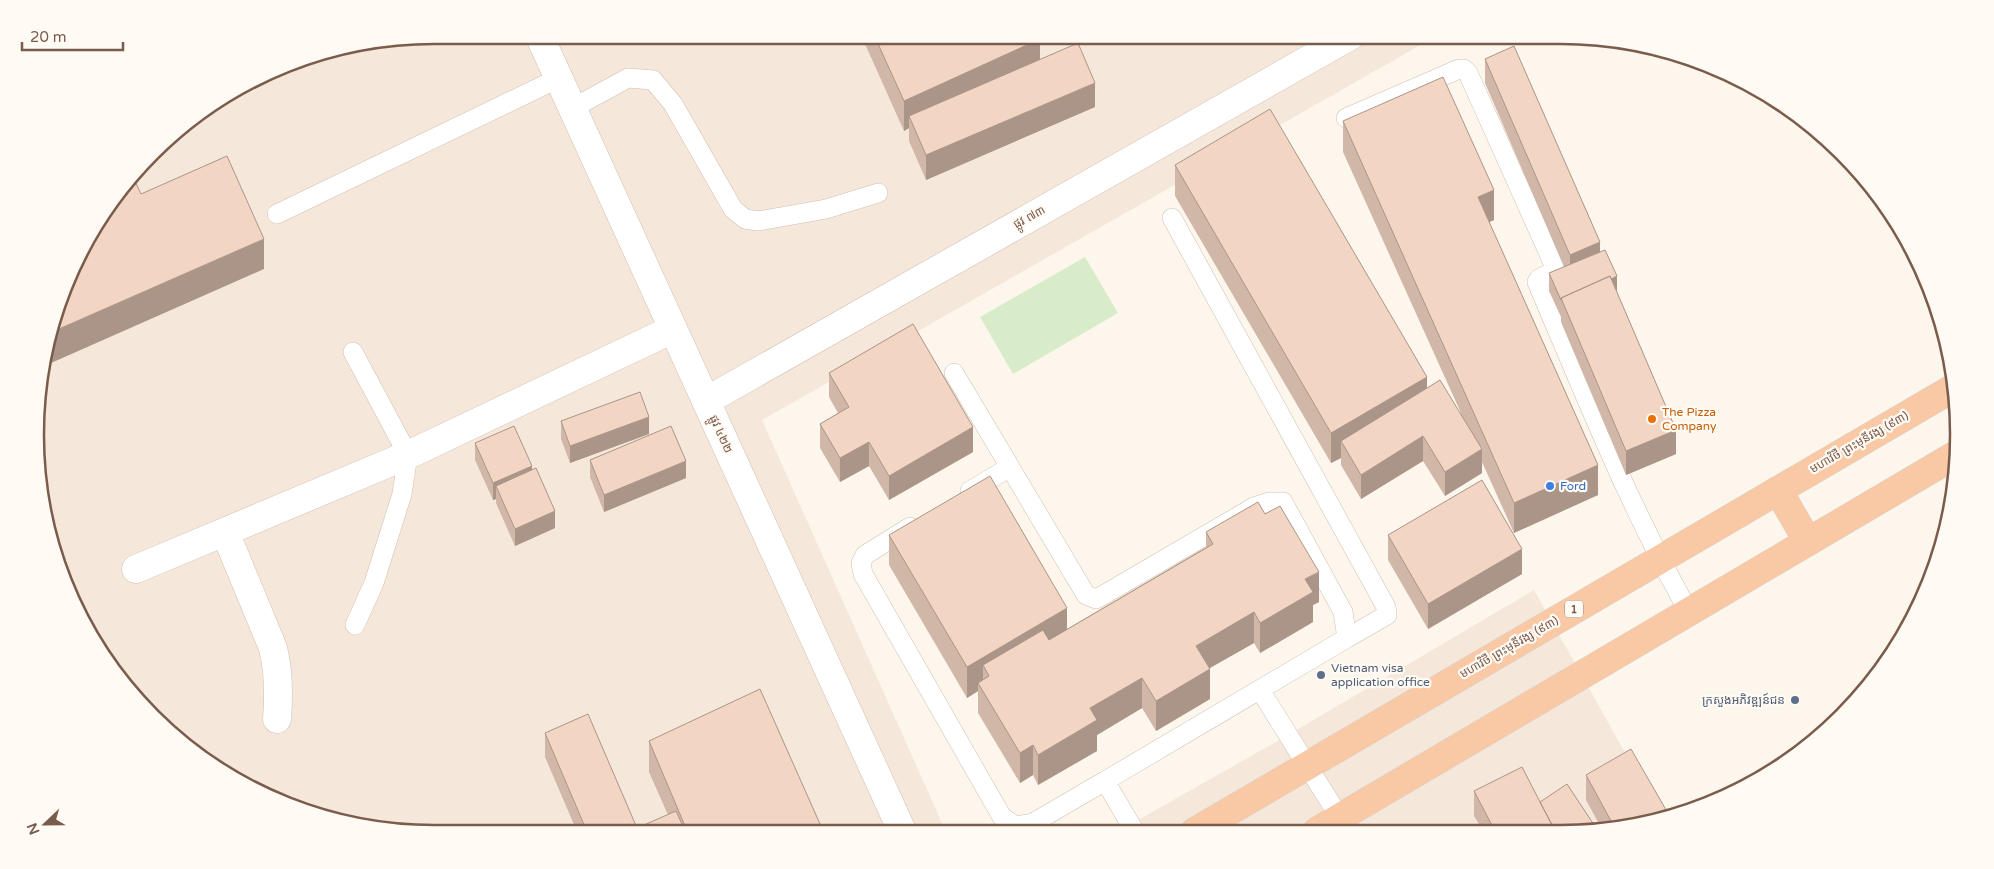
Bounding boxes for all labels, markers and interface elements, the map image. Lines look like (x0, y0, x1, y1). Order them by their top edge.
scale bar (22, 20, 124, 52)
text: 20 m (30, 28, 67, 46)
street label: ផ្លូវ ៧៣ (1011, 203, 1049, 235)
place label: The Pizza Company (1662, 405, 1717, 433)
street label: មហាវិថី ព្រះមុនីវង្ស (៩៣) (1807, 408, 1911, 476)
street label: ផ្លូវ ៤២២ (703, 413, 736, 457)
marker: The Pizza Company (1646, 413, 1658, 425)
place label: Ford (1560, 479, 1586, 493)
marker: Ford (1544, 480, 1556, 492)
road number: 1 (1565, 600, 1583, 618)
street label: មហាវិថី ព្រះមុនីវង្ស (៩៣) (1457, 613, 1561, 681)
place label: Vietnam visa application office (1331, 661, 1430, 689)
marker: Vietnam visa application office (1315, 669, 1327, 681)
place label: ក្រសួងអភិវឌ្ឍន៍ជន (1702, 692, 1785, 707)
marker: ក្រសួងអភិវឌ្ឍន៍ជន (1789, 694, 1801, 706)
north arrow (20, 799, 70, 849)
text: N (23, 820, 43, 837)

